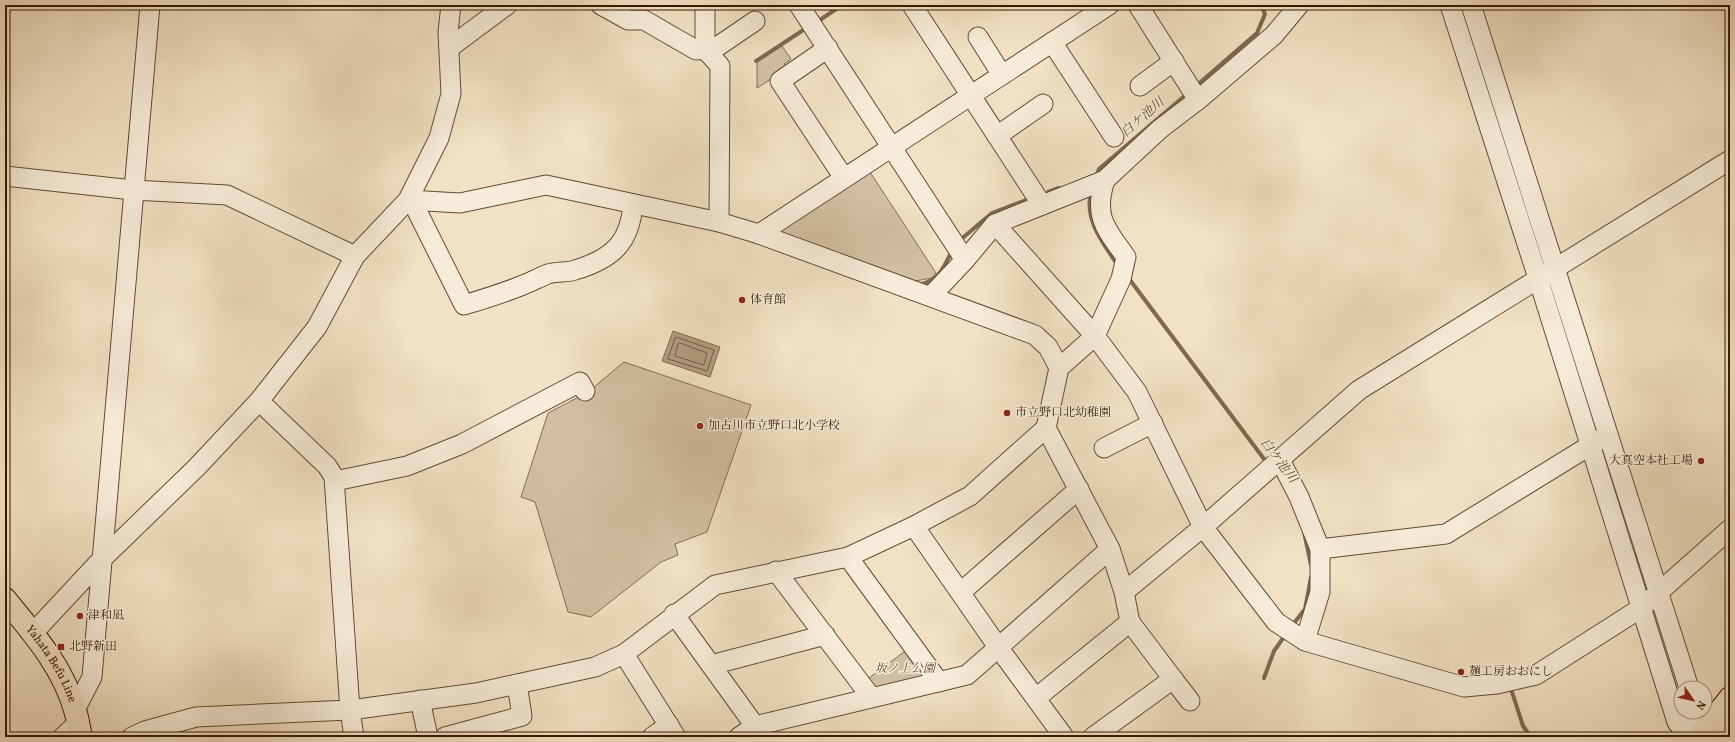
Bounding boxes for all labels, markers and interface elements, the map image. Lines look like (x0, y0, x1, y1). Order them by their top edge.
water label: 白ケ池川 (1117, 93, 1170, 142)
place label: 体育館 (750, 292, 786, 308)
marker: 体育館 (737, 295, 747, 305)
place label: 市立野口北幼稚園 (1015, 405, 1111, 421)
marker: 市立野口北幼稚園 (1002, 408, 1012, 418)
place label: 加古川市立野口北小学校 (708, 418, 840, 434)
marker: 加古川市立野口北小学校 (695, 421, 705, 431)
water label: 白ケ池川 (1255, 435, 1302, 489)
place label: 大真空本社工場 (1609, 453, 1693, 469)
marker: 大真空本社工場 (1696, 456, 1706, 466)
place label: 津和凪 (88, 608, 124, 624)
marker: 津和凪 (75, 611, 85, 621)
street label: Yahata Befu Line (22, 622, 80, 705)
place label: 北野新田 (69, 639, 117, 655)
marker: 北野新田 (56, 642, 66, 652)
park label: 坂ノ上公園 (875, 661, 937, 677)
place label: 麺工房おおにし (1469, 664, 1553, 680)
marker: 麺工房おおにし (1456, 667, 1466, 677)
north arrow (1673, 680, 1713, 720)
text: N (1692, 697, 1709, 712)

